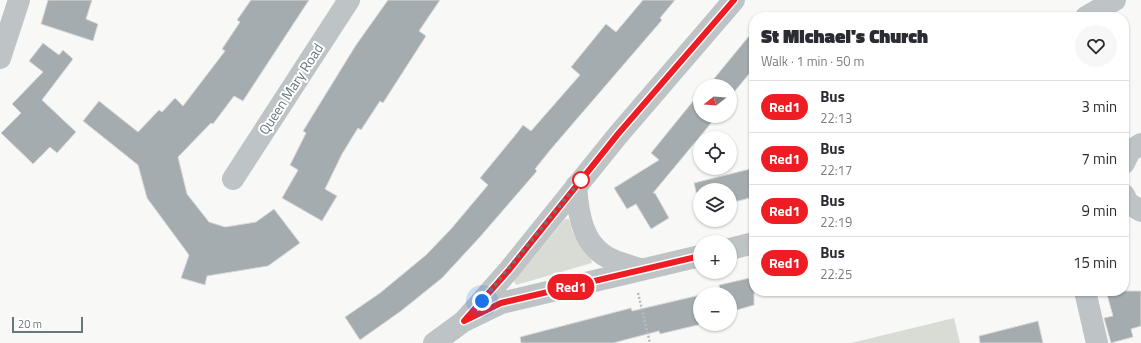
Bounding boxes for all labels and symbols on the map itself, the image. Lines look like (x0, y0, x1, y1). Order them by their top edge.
street label: Queen Mary Road (253, 39, 328, 139)
north arrow (693, 79, 737, 123)
unlabelled marker (572, 171, 590, 189)
line badge: Red1 (543, 274, 599, 300)
your location (472, 291, 492, 311)
scale bar (12, 315, 83, 334)

